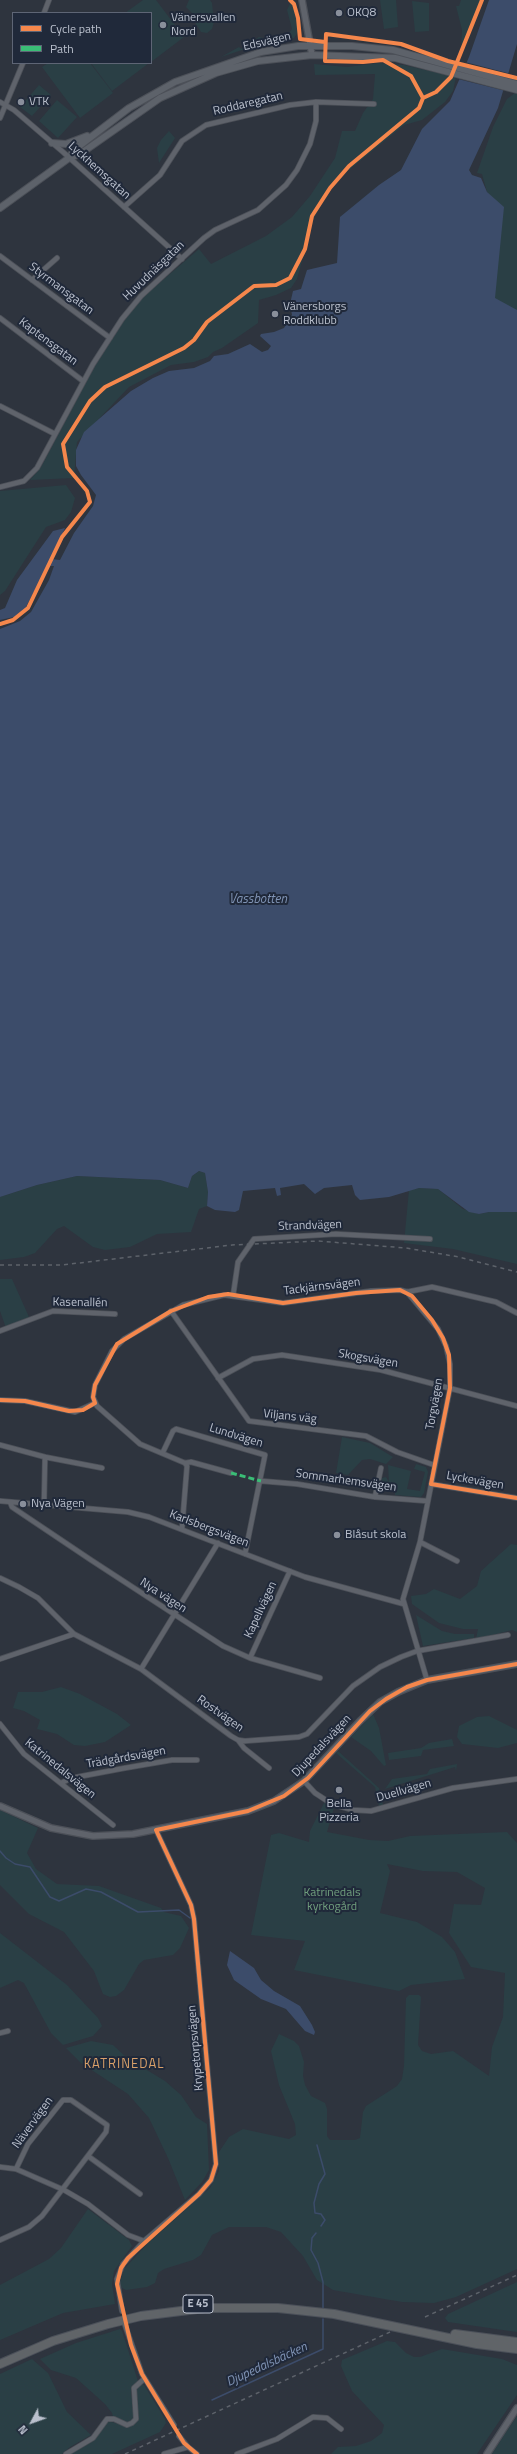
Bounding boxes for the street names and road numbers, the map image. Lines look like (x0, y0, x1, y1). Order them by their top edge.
street label: Edsvägen (242, 30, 292, 54)
street label: Roddaregatan (212, 89, 284, 119)
street label: Lyckhemsgatan (65, 139, 133, 203)
street label: Huvudnäsgatan (120, 238, 188, 304)
street label: Styrmansgatan (26, 260, 96, 318)
street label: Kaptensgatan (16, 315, 80, 369)
street label: Strandvägen (278, 1218, 342, 1234)
street label: Tackjärnsvägen (283, 1275, 361, 1299)
street label: Kasenallén (52, 1295, 108, 1311)
street label: Skogsvägen (337, 1347, 399, 1371)
street label: Torgvägen (423, 1377, 447, 1431)
street label: Viljans väg (263, 1407, 317, 1427)
street label: Lundvägen (207, 1421, 265, 1451)
street label: Sommarhemsvägen (295, 1467, 397, 1495)
street label: Lyckevägen (445, 1469, 505, 1493)
street label: Karlsbergsvägen (167, 1507, 251, 1551)
street label: Nya vägen (137, 1576, 189, 1616)
street label: Kapellvägen (242, 1579, 280, 1641)
street label: Rostvägen (194, 1693, 246, 1735)
street label: Djupedalsvägen (289, 1712, 355, 1780)
street label: Katrinedalsvägen (22, 1736, 98, 1802)
street label: Trädgårdsvägen (85, 1744, 167, 1772)
street label: Duellvägen (375, 1776, 433, 1806)
street label: Krypetorpsvägen (185, 2005, 207, 2091)
street label: Nävervägen (9, 2094, 57, 2152)
road number: E 45 (183, 2295, 213, 2313)

